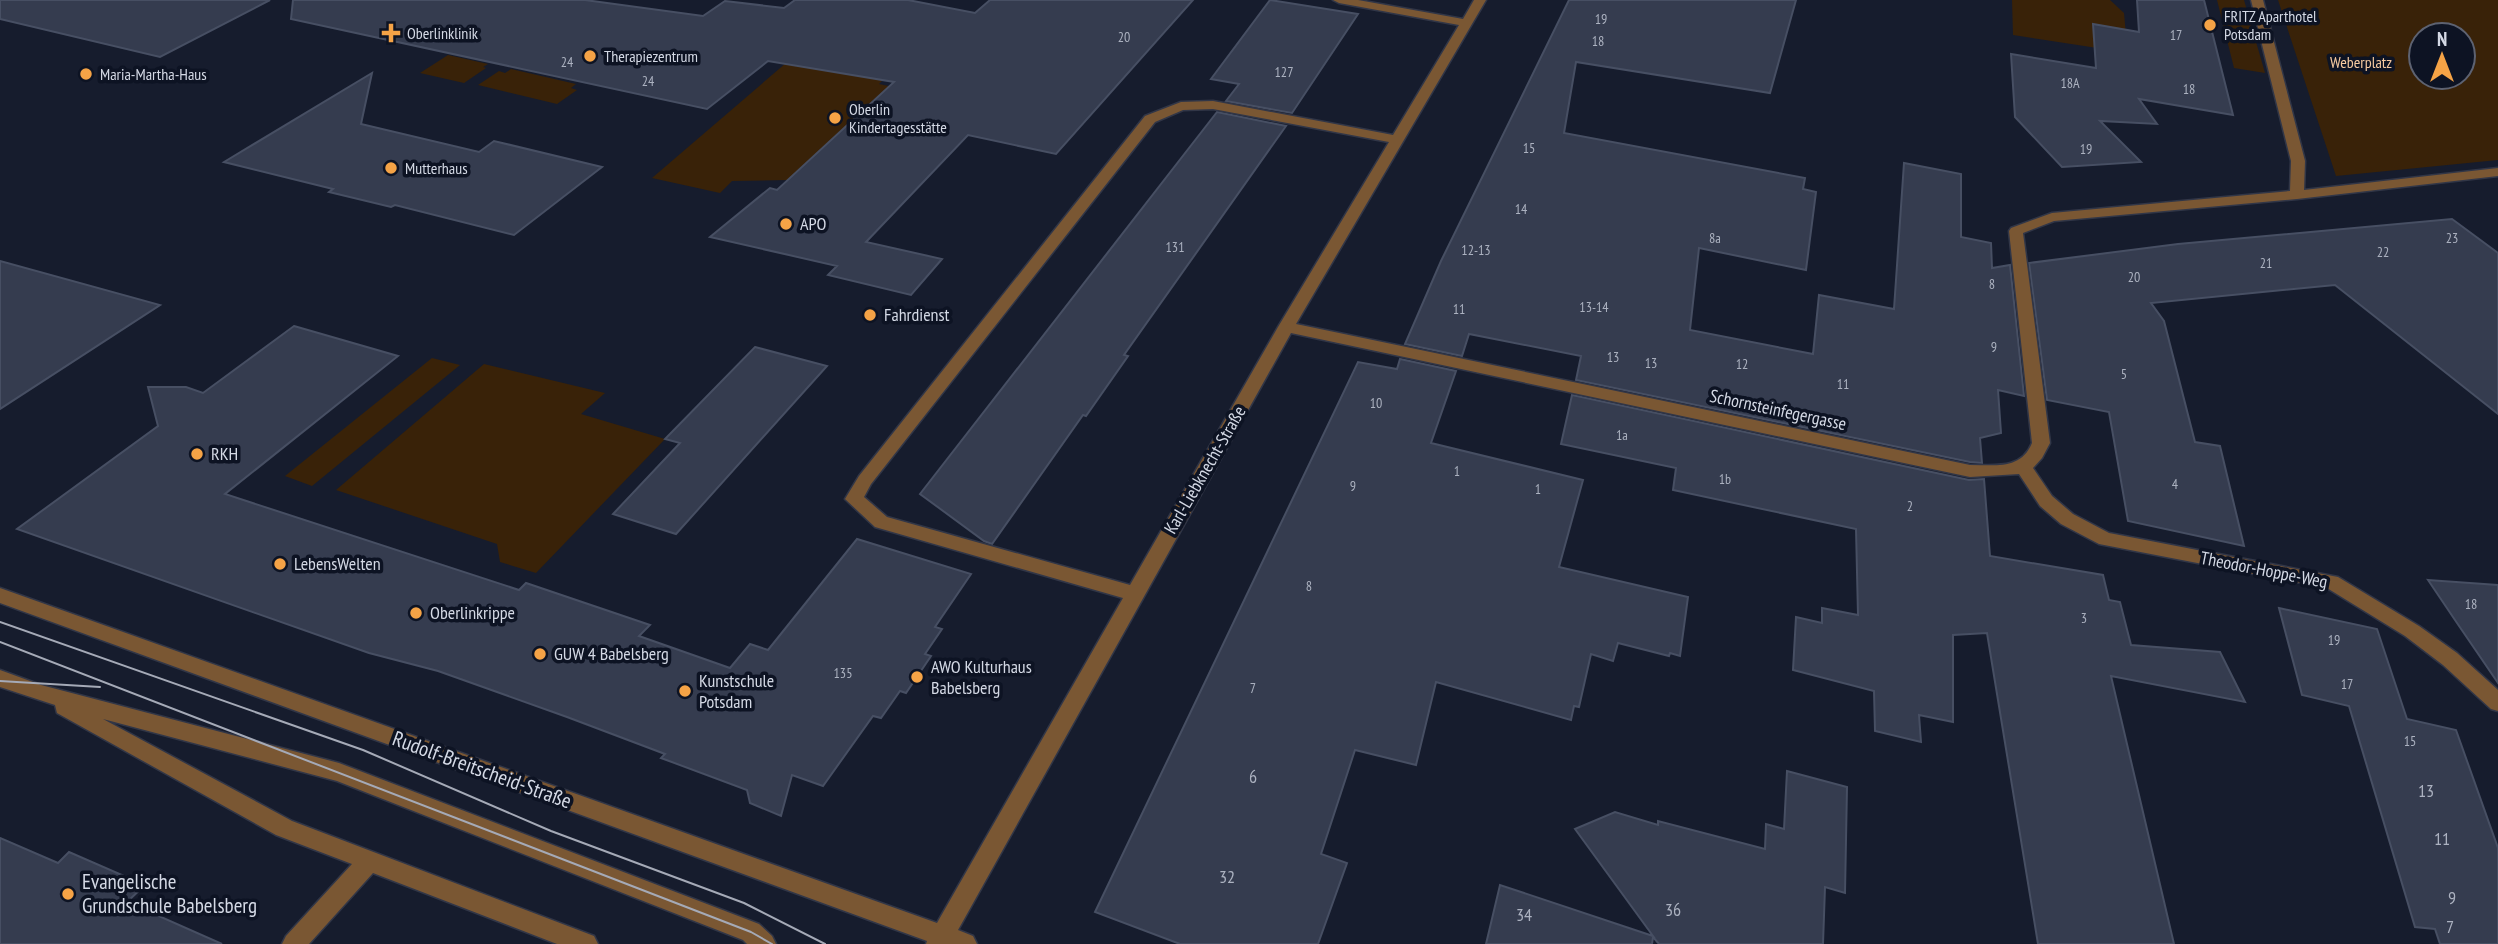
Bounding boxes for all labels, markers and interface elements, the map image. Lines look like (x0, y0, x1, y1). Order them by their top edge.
place label: FRITZ Aparthotel Potsdam (2224, 6, 2317, 44)
house number: 19 (1595, 10, 1607, 28)
marker: FRITZ Aparthotel Potsdam (2202, 17, 2218, 33)
north arrow (2407, 21, 2477, 91)
marker: Oberlinklinik (381, 23, 401, 43)
place label: Oberlinklinik (407, 23, 479, 43)
house number: 17 (2170, 26, 2182, 44)
text: N (2437, 27, 2447, 51)
house number: 20 (1118, 28, 1130, 46)
house number: 18 (1592, 32, 1604, 50)
place label: Therapiezentrum (604, 46, 698, 66)
marker: Therapiezentrum (582, 48, 598, 64)
park label: Weberplatz (2330, 52, 2392, 72)
house number: 24 (561, 53, 574, 71)
house number: 127 (1275, 63, 1293, 81)
place label: Maria-Martha-Haus (100, 64, 207, 84)
marker: Maria-Martha-Haus (78, 66, 94, 82)
house number: 24 (642, 72, 655, 90)
house number: 18A (2060, 74, 2080, 92)
house number: 18 (2183, 80, 2195, 98)
place label: Oberlin Kindertagesstätte (849, 99, 947, 137)
marker: Oberlin Kindertagesstätte (827, 110, 843, 126)
house number: 15 (1523, 139, 1535, 157)
house number: 19 (2080, 140, 2092, 158)
place label: Mutterhaus (405, 158, 468, 178)
marker: Mutterhaus (383, 160, 399, 176)
house number: 14 (1515, 200, 1528, 218)
place label: APO (800, 212, 826, 235)
marker: APO (778, 216, 794, 232)
house number: 8a (1709, 229, 1721, 247)
house number: 23 (2446, 229, 2458, 247)
house number: 131 (1166, 238, 1184, 256)
house number: 12-13 (1461, 241, 1491, 259)
house number: 22 (2377, 243, 2389, 261)
house number: 21 (2260, 254, 2272, 272)
house number: 20 (2128, 268, 2140, 286)
house number: 8 (1989, 275, 1995, 293)
house number: 13-14 (1579, 298, 1609, 316)
house number: 11 (1453, 300, 1465, 318)
place label: Fahrdienst (884, 303, 950, 326)
marker: Fahrdienst (862, 307, 878, 323)
house number: 9 (1991, 338, 1997, 356)
house number: 13 (1607, 348, 1619, 366)
house number: 13 (1645, 354, 1657, 372)
house number: 12 (1736, 355, 1748, 373)
house number: 5 (2121, 365, 2127, 383)
house number: 11 (1837, 375, 1849, 393)
street label: Schornsteinfegergasse (1708, 384, 1849, 435)
house number: 10 (1370, 394, 1382, 412)
street label: Karl-Liebknecht-Straße (1159, 402, 1251, 538)
house number: 1a (1616, 426, 1628, 444)
place label: RKH (211, 442, 238, 465)
marker: RKH (189, 446, 205, 462)
house number: 1 (1454, 462, 1460, 480)
house number: 1b (1719, 470, 1731, 488)
house number: 4 (2172, 475, 2179, 493)
house number: 9 (1350, 477, 1356, 495)
house number: 1 (1535, 480, 1541, 498)
house number: 2 (1907, 497, 1913, 515)
street label: Theodor-Hoppe-Weg (2199, 546, 2330, 593)
place label: LebensWelten (294, 552, 381, 575)
marker: LebensWelten (272, 556, 288, 572)
house number: 8 (1306, 577, 1312, 595)
house number: 18 (2465, 595, 2477, 613)
place label: Oberlinkrippe (430, 601, 515, 624)
marker: Oberlinkrippe (408, 605, 424, 621)
house number: 3 (2081, 609, 2087, 627)
house number: 19 (2328, 631, 2340, 649)
place label: GUW 4 Babelsberg (554, 642, 669, 665)
marker: GUW 4 Babelsberg (532, 646, 548, 662)
place label: AWO Kulturhaus Babelsberg (931, 655, 1032, 699)
house number: 135 (834, 664, 852, 682)
place label: Kunstschule Potsdam (699, 669, 774, 713)
marker: AWO Kulturhaus Babelsberg (909, 669, 925, 685)
house number: 17 (2341, 675, 2353, 693)
house number: 7 (1250, 679, 1256, 697)
marker: Kunstschule Potsdam (677, 683, 693, 699)
street label: Rudolf-Breitscheid-Straße (389, 725, 575, 814)
house number: 15 (2404, 732, 2416, 750)
house number: 6 (1249, 765, 1257, 788)
house number: 13 (2418, 779, 2434, 802)
house number: 11 (2434, 827, 2450, 850)
house number: 32 (1219, 865, 1235, 888)
place label: Evangelische Grundschule Babelsberg (82, 868, 257, 919)
marker: Evangelische Grundschule Babelsberg (60, 886, 76, 902)
house number: 9 (2448, 886, 2456, 909)
house number: 36 (1665, 898, 1681, 921)
house number: 34 (1516, 903, 1532, 926)
house number: 7 (2446, 915, 2454, 938)

